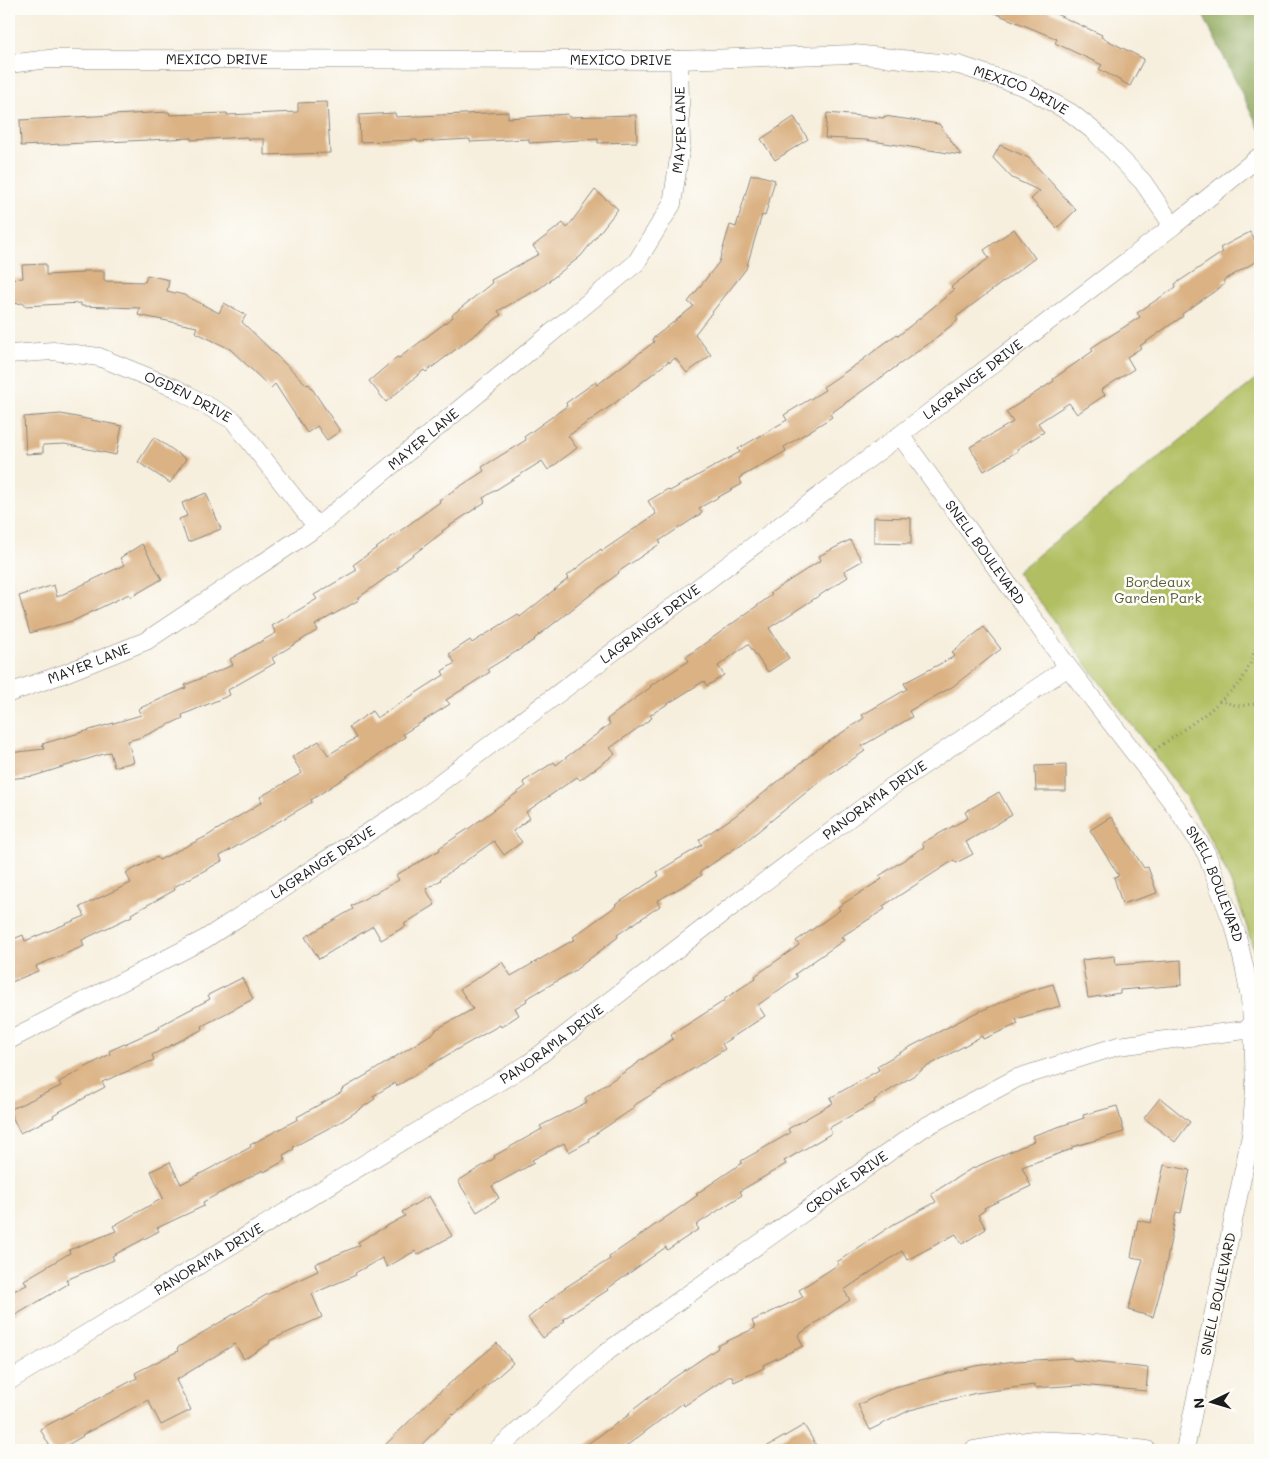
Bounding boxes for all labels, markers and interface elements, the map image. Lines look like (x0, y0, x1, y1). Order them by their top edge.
street label: MEXICO DRIVE (166, 49, 268, 68)
street label: MEXICO DRIVE (570, 50, 672, 69)
street label: MEXICO DRIVE (971, 61, 1072, 119)
street label: MAYER LANE (667, 86, 690, 174)
street label: LAGRANGE DRIVE (919, 335, 1026, 423)
street label: OGDEN DRIVE (142, 366, 235, 426)
street label: MAYER LANE (383, 404, 463, 474)
street label: SNELL BOULEVARD (941, 496, 1030, 608)
park label: Bordeaux Garden Park (1114, 572, 1202, 607)
street label: LAGRANGE DRIVE (596, 580, 704, 668)
street label: MAYER LANE (45, 638, 133, 688)
street label: PANORAMA DRIVE (818, 756, 930, 844)
street label: LAGRANGE DRIVE (266, 821, 378, 903)
street label: SNELL BOULEVARD (1182, 822, 1248, 944)
street label: PANORAMA DRIVE (496, 999, 607, 1088)
street label: CROWE DRIVE (801, 1146, 891, 1217)
street label: PANORAMA DRIVE (150, 1218, 266, 1299)
street label: SNELL BOULEVARD (1195, 1231, 1240, 1357)
north arrow (1186, 1376, 1236, 1426)
text: N (1189, 1397, 1208, 1409)

